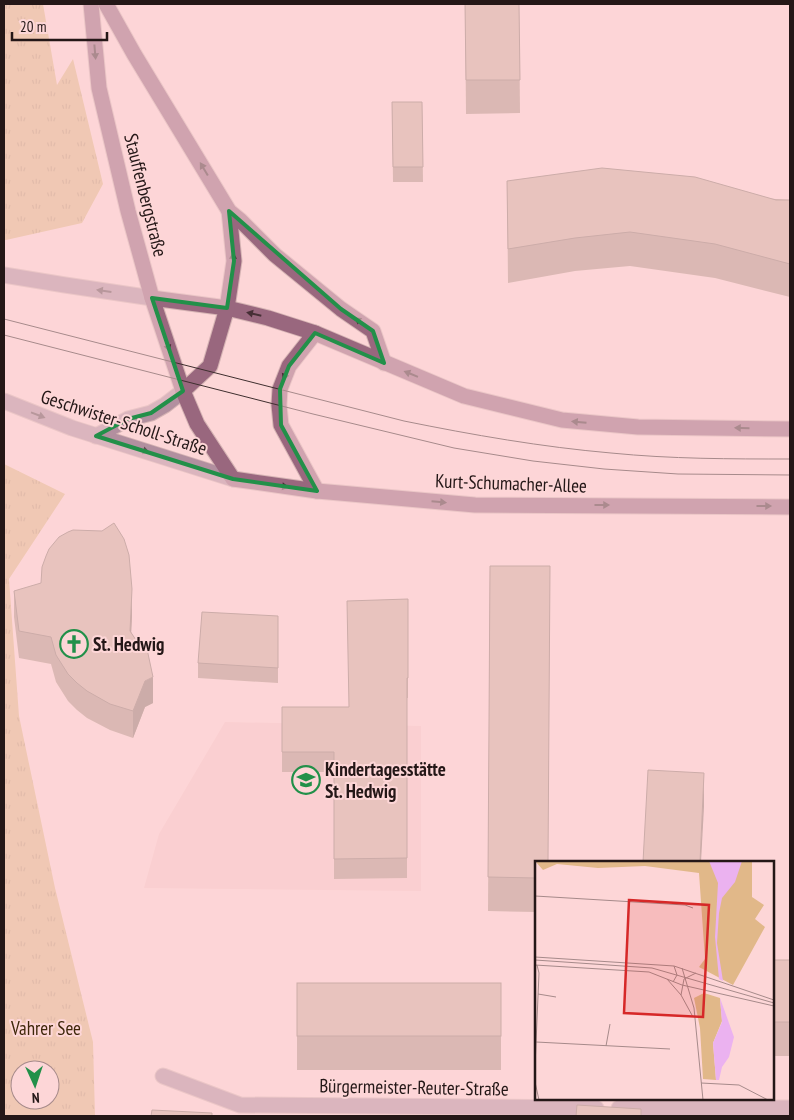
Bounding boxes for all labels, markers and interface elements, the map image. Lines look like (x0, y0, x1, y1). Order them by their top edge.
scale bar (12, 10, 108, 42)
text: 20 m (20, 17, 46, 36)
one-way arrow (92, 45, 100, 61)
street label: Stauffenbergstraße (119, 131, 173, 259)
one-way arrow (199, 162, 208, 175)
one-way arrow (229, 251, 237, 267)
one-way arrow (96, 287, 112, 295)
one-way arrow (247, 310, 262, 318)
one-way arrow (354, 318, 367, 327)
one-way arrow (163, 337, 171, 352)
one-way arrow (282, 365, 290, 380)
one-way arrow (404, 369, 418, 377)
street label: Geschwister-Scholl-Straße (38, 384, 210, 460)
one-way arrow (31, 411, 46, 419)
one-way arrow (571, 417, 587, 425)
one-way arrow (733, 424, 749, 432)
one-way arrow (135, 447, 150, 455)
street label: Kurt-Schumacher-Allee (435, 468, 587, 498)
one-way arrow (274, 482, 290, 490)
one-way arrow (432, 498, 448, 506)
one-way arrow (594, 501, 610, 509)
one-way arrow (756, 502, 772, 510)
church icon: St. Hedwig (59, 629, 89, 659)
place label: St. Hedwig (93, 632, 164, 656)
place label: Kindertagesstätte St. Hedwig (325, 757, 446, 803)
school or university icon: Kindertagesstätte St. Hedwig (291, 765, 321, 795)
inset map (535, 861, 774, 1100)
park label: Vahrer See (10, 1016, 81, 1040)
north arrow (10, 1060, 60, 1110)
street label: Bürgermeister-Reuter-Straße (319, 1073, 509, 1101)
text: N (31, 1089, 40, 1107)

